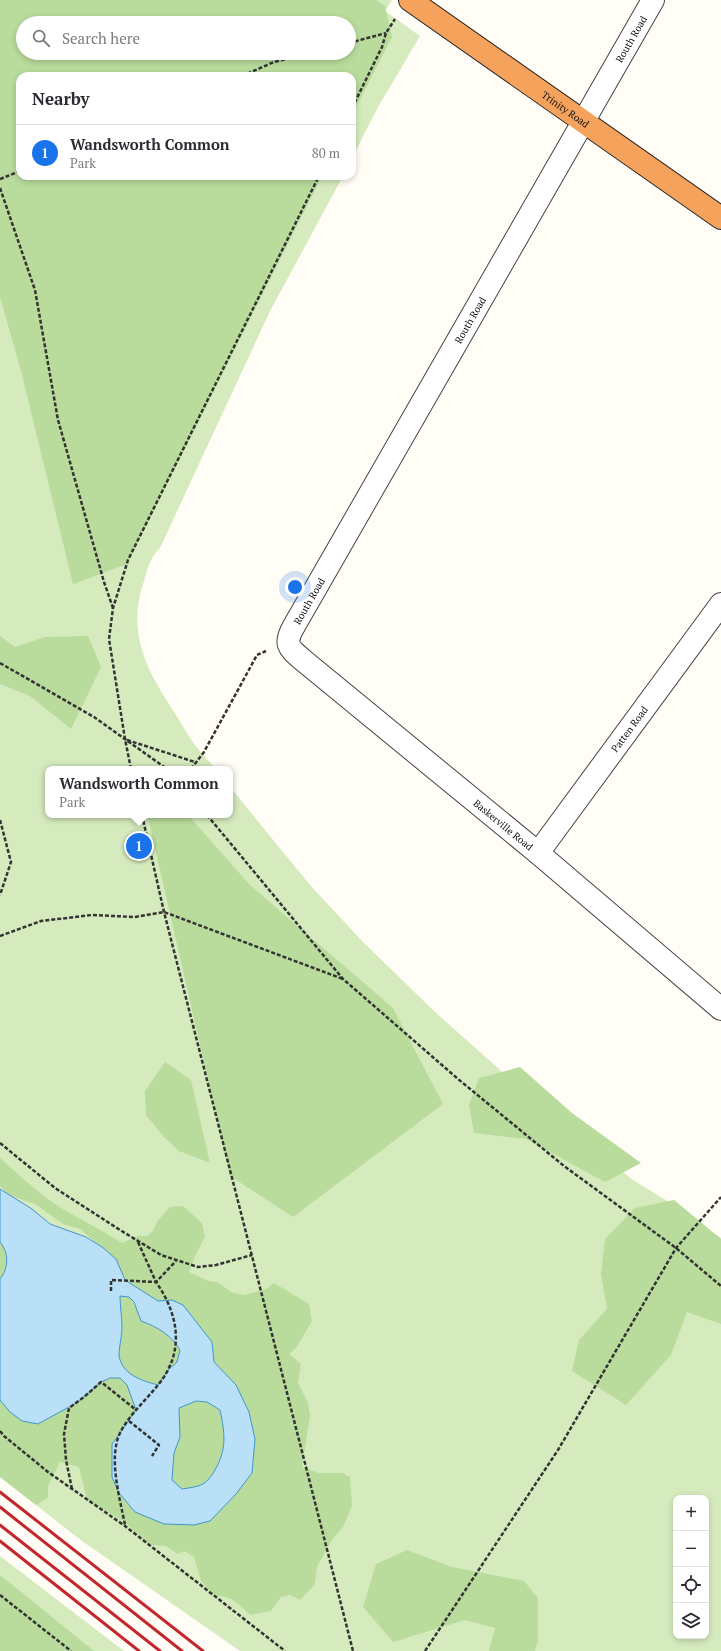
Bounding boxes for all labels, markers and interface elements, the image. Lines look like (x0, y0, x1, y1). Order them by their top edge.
street label: Routh Road (613, 13, 650, 65)
search box (16, 16, 356, 60)
icon: search (30, 27, 52, 49)
text: Search here (62, 28, 140, 48)
text: Nearby (32, 87, 90, 110)
street label: Trinity Road (539, 88, 592, 131)
text: Wandsworth Common (70, 134, 229, 154)
text: 1 (41, 144, 49, 162)
text: 80 m (312, 144, 340, 162)
text: Park (70, 154, 96, 172)
street label: Routh Road (452, 294, 489, 346)
street label: Routh Road (291, 575, 328, 627)
your location (285, 577, 305, 597)
street label: Patten Road (608, 703, 651, 755)
popup (45, 766, 233, 818)
text: Wandsworth Common (59, 773, 219, 793)
text: Park (59, 793, 85, 811)
street label: Baskerville Road (471, 797, 536, 854)
pin: 1 (126, 831, 152, 861)
map controls (673, 1495, 709, 1639)
button: + (673, 1495, 709, 1531)
button: − (673, 1531, 709, 1567)
button: locate (673, 1567, 709, 1603)
button: layers (673, 1603, 709, 1639)

